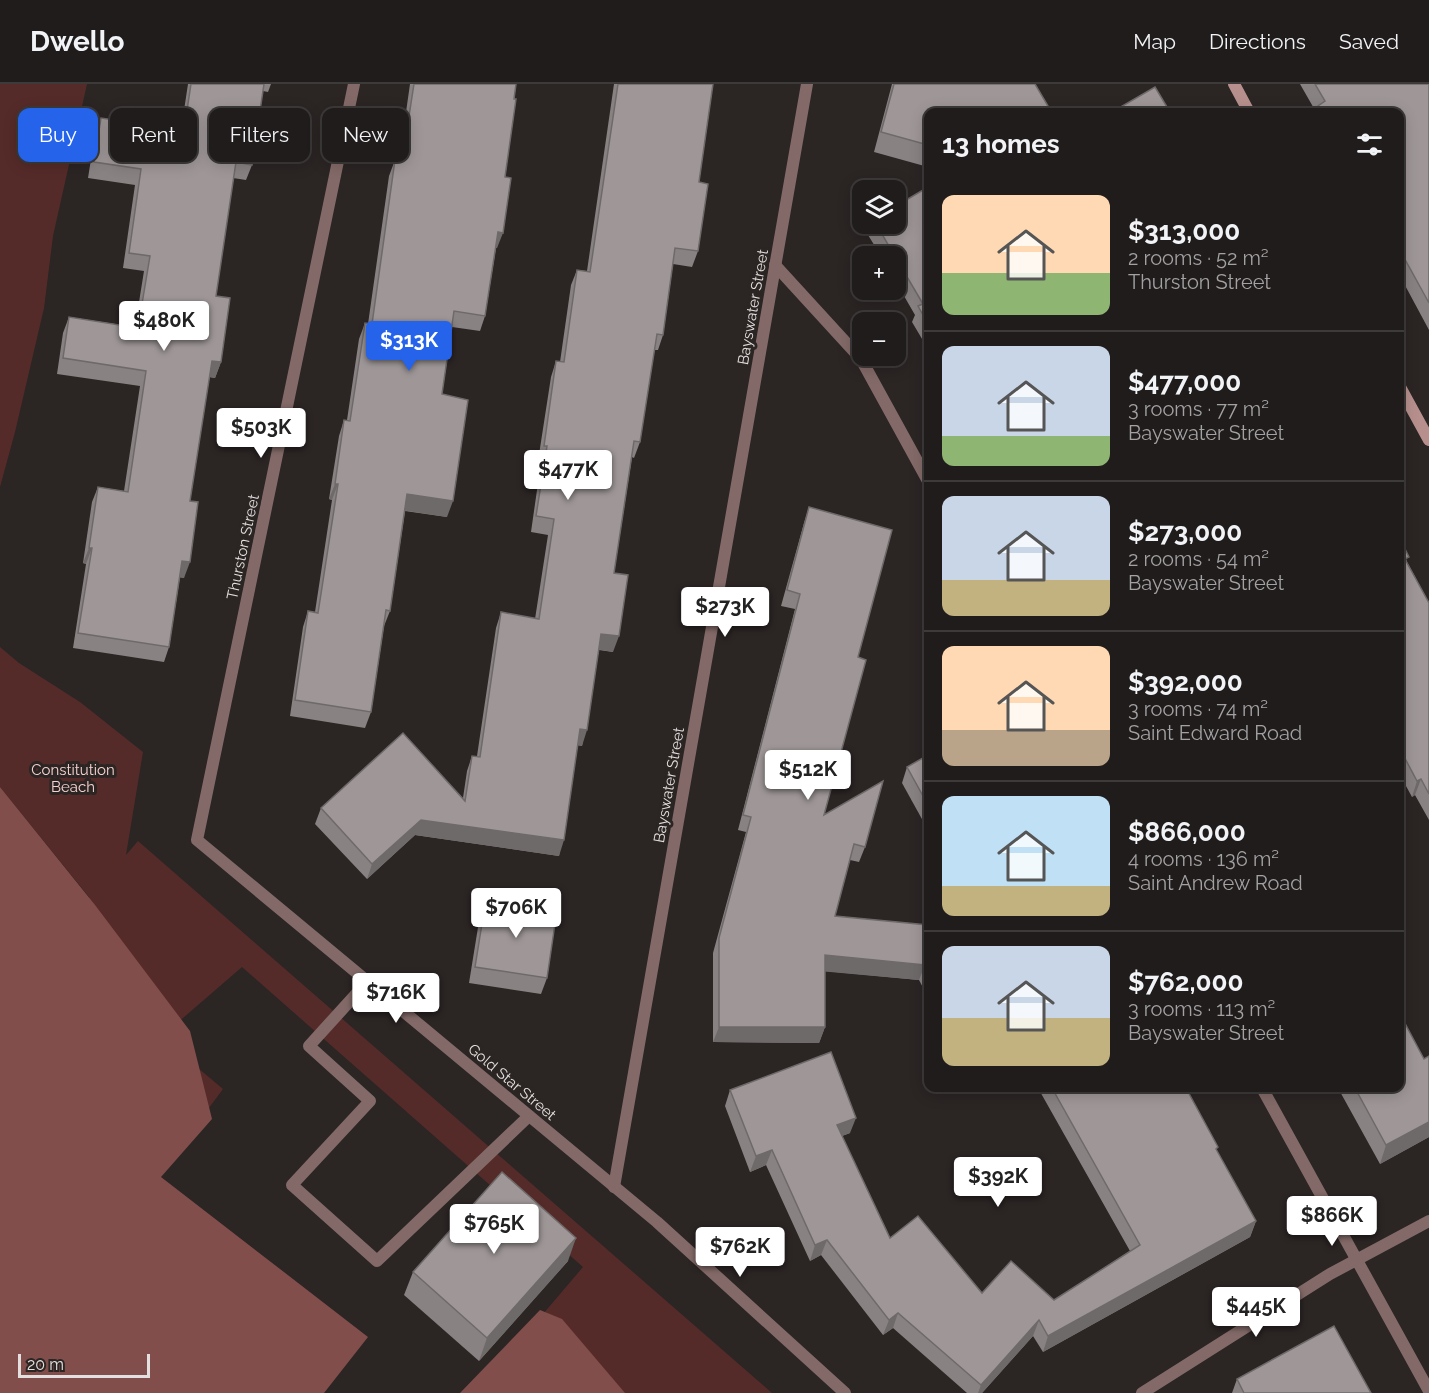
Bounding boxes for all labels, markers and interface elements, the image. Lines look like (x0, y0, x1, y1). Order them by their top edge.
text: Dwello (30, 25, 125, 58)
text: Map (1133, 29, 1176, 54)
text: Directions (1209, 29, 1306, 54)
text: Saved (1339, 29, 1399, 54)
chip: Buy (18, 108, 98, 162)
chip: Rent (110, 108, 197, 162)
chip: Filters (209, 108, 310, 162)
chip: New (322, 108, 409, 162)
icon: filters (1353, 128, 1386, 161)
text: 13 homes (942, 129, 1060, 159)
map controls (852, 180, 906, 366)
button: layers (852, 180, 906, 234)
text: $313,000 (1128, 216, 1240, 246)
icon: home (990, 219, 1062, 291)
button: + (852, 246, 906, 300)
text: 2 rooms · 52 m² (1128, 246, 1269, 270)
street label: Bayswater Street (734, 248, 772, 366)
text: Thurston Street (1128, 270, 1271, 294)
pin: $480K (122, 301, 206, 352)
text: $480K (133, 308, 195, 332)
button: − (852, 312, 906, 366)
pin: $313K (367, 321, 451, 372)
text: $313K (380, 328, 438, 352)
text: $477,000 (1128, 367, 1241, 397)
icon: home (990, 370, 1062, 442)
text: 3 rooms · 77 m² (1128, 397, 1269, 421)
pin: $503K (219, 408, 303, 459)
text: $503K (231, 415, 291, 439)
text: Bayswater Street (1128, 421, 1284, 445)
pin: $477K (526, 450, 610, 501)
text: $477K (538, 457, 598, 481)
street label: Thurston Street (223, 493, 263, 601)
text: $273,000 (1128, 517, 1242, 547)
icon: home (990, 520, 1062, 592)
text: 2 rooms · 54 m² (1128, 547, 1269, 571)
text: Bayswater Street (1128, 571, 1284, 595)
pin: $273K (683, 587, 767, 638)
text: $273K (695, 594, 755, 618)
text: $392,000 (1128, 667, 1243, 697)
icon: home (990, 670, 1062, 742)
text: 3 rooms · 74 m² (1128, 697, 1268, 721)
text: Saint Edward Road (1128, 721, 1302, 745)
street label: Bayswater Street (650, 726, 688, 844)
pin: $512K (766, 750, 850, 801)
text: $512K (779, 757, 837, 781)
park label: Constitution Beach (31, 761, 115, 796)
text: $866,000 (1128, 817, 1246, 847)
icon: home (990, 820, 1062, 892)
text: 4 rooms · 136 m² (1128, 847, 1279, 871)
text: Saint Andrew Road (1128, 871, 1303, 895)
pin: $706K (474, 888, 558, 939)
text: $706K (485, 895, 547, 919)
text: $762,000 (1128, 967, 1243, 997)
icon: home (990, 970, 1062, 1042)
pin: $716K (354, 973, 438, 1024)
text: $716K (366, 980, 426, 1004)
text: 3 rooms · 113 m² (1128, 997, 1275, 1021)
text: Bayswater Street (1128, 1021, 1284, 1045)
street label: Gold Star Street (464, 1040, 560, 1124)
pin: $392K (956, 1157, 1040, 1208)
text: $392K (968, 1164, 1028, 1188)
pin: $866K (1290, 1196, 1374, 1247)
text: $866K (1301, 1203, 1363, 1227)
pin: $765K (452, 1204, 536, 1255)
text: $765K (464, 1211, 524, 1235)
pin: $762K (698, 1227, 782, 1278)
text: $762K (710, 1234, 770, 1258)
pin: $445K (1214, 1287, 1298, 1338)
text: $445K (1226, 1294, 1286, 1318)
scale bar (18, 1351, 150, 1378)
text: 20 m (27, 1355, 64, 1374)

